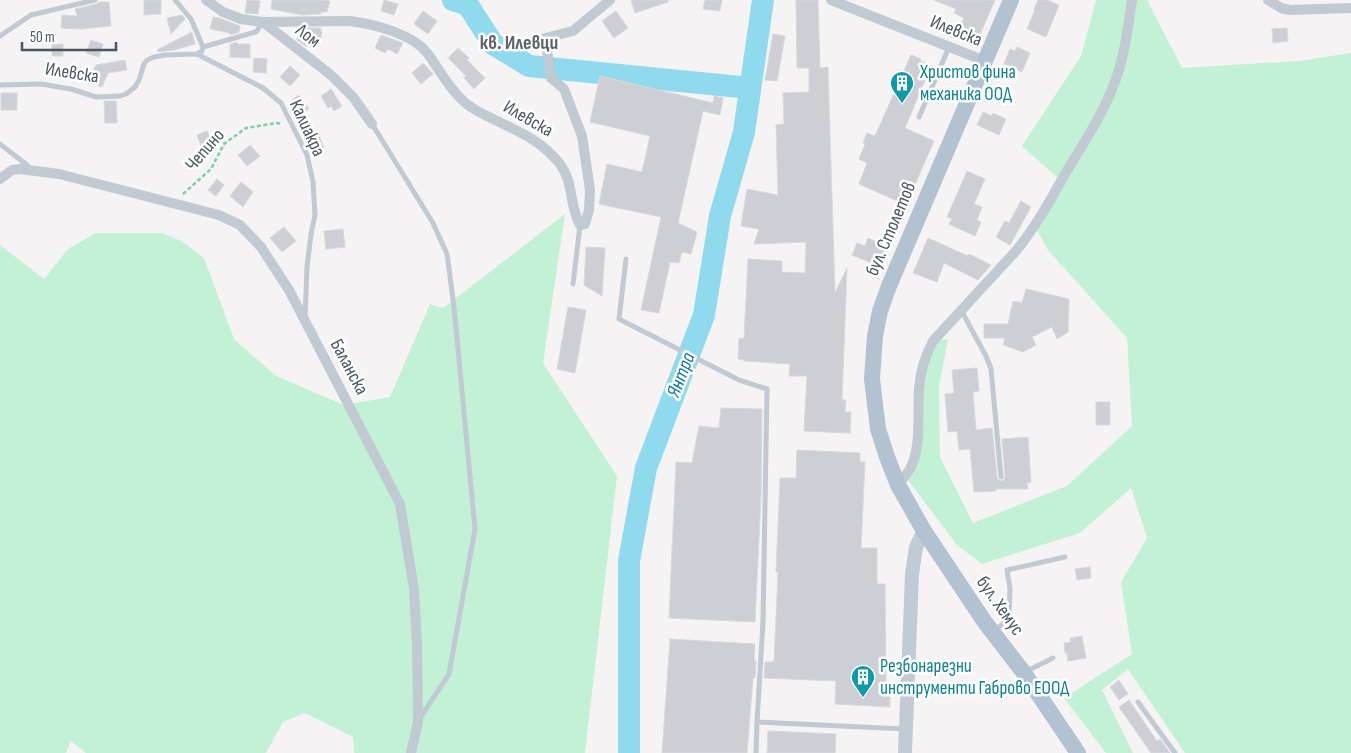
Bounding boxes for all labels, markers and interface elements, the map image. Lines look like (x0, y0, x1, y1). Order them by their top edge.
street label: Илевска (927, 10, 985, 52)
street label: Лом (290, 18, 325, 53)
scale bar (22, 20, 116, 52)
text: 50 m (30, 28, 55, 47)
district label: кв. Илевци (480, 31, 558, 55)
street label: Илевска (44, 57, 100, 89)
place label: Христов фина механика ООД (919, 61, 1016, 106)
building icon: Христов фина механика ООД (889, 70, 915, 104)
street label: Калиакра (284, 96, 330, 160)
street label: Илевска (499, 96, 557, 142)
street label: Чепино (180, 124, 230, 176)
street label: бул. Столетов (861, 179, 921, 279)
street label: Баланска (325, 335, 373, 399)
water label: Янтра (661, 349, 700, 402)
street label: бул. Хемус (971, 572, 1029, 640)
place label: Резбонарезни инструменти Габрово ЕООД (880, 655, 1069, 700)
building icon: Резбонарезни инструменти Габрово ЕООД (850, 664, 876, 698)

